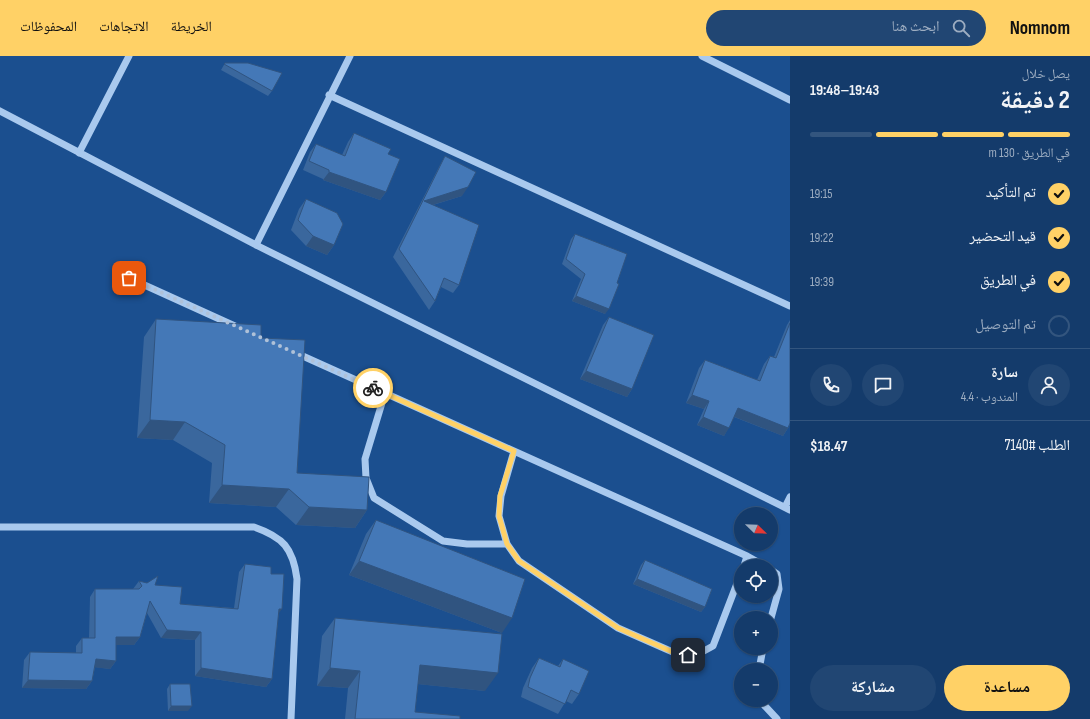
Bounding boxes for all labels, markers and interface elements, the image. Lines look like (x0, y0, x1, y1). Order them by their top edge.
search box (706, 10, 986, 46)
text: ابحث هنا (892, 17, 940, 36)
icon: search (950, 17, 972, 39)
text: Nomnom (1010, 17, 1070, 40)
text: المحفوظات (20, 18, 77, 35)
text: الاتجاهات (99, 18, 149, 35)
text: الخريطة (171, 18, 212, 35)
text: يصل خلال (1022, 66, 1070, 82)
text: 19:43–19:48 (810, 81, 879, 100)
text: 2 دقيقة (1000, 85, 1070, 116)
text: في الطريق · 130 m (989, 145, 1070, 161)
text: تم التأكيد (986, 183, 1036, 202)
icon: check (1048, 183, 1070, 205)
text: 19:15 (810, 186, 833, 202)
text: قيد التحضير (970, 227, 1036, 246)
icon: check (1048, 227, 1070, 249)
text: 19:22 (810, 230, 834, 246)
pin (112, 261, 146, 295)
icon: bag (118, 267, 140, 289)
text: في الطريق (980, 271, 1036, 290)
icon: check (1048, 271, 1070, 293)
text: 19:39 (810, 274, 834, 290)
text: تم التوصيل (975, 315, 1036, 334)
text: سارة (991, 363, 1018, 382)
button: phone (810, 364, 852, 406)
button: chat (862, 364, 904, 406)
button: person (1028, 364, 1070, 406)
courier (353, 368, 393, 408)
icon: bike (362, 377, 384, 399)
text: المندوب · 4.4 (961, 389, 1018, 405)
text: الطلب #7140 (1004, 436, 1070, 455)
text: $18.47 (810, 437, 847, 456)
north arrow (734, 507, 778, 551)
map controls (734, 507, 778, 707)
button: locate (734, 559, 778, 603)
button: + (734, 611, 778, 655)
pin (671, 638, 705, 672)
icon: home (677, 644, 699, 666)
button: − (734, 663, 778, 707)
button: مشاركة (810, 665, 936, 711)
button: مساعدة (944, 665, 1070, 711)

